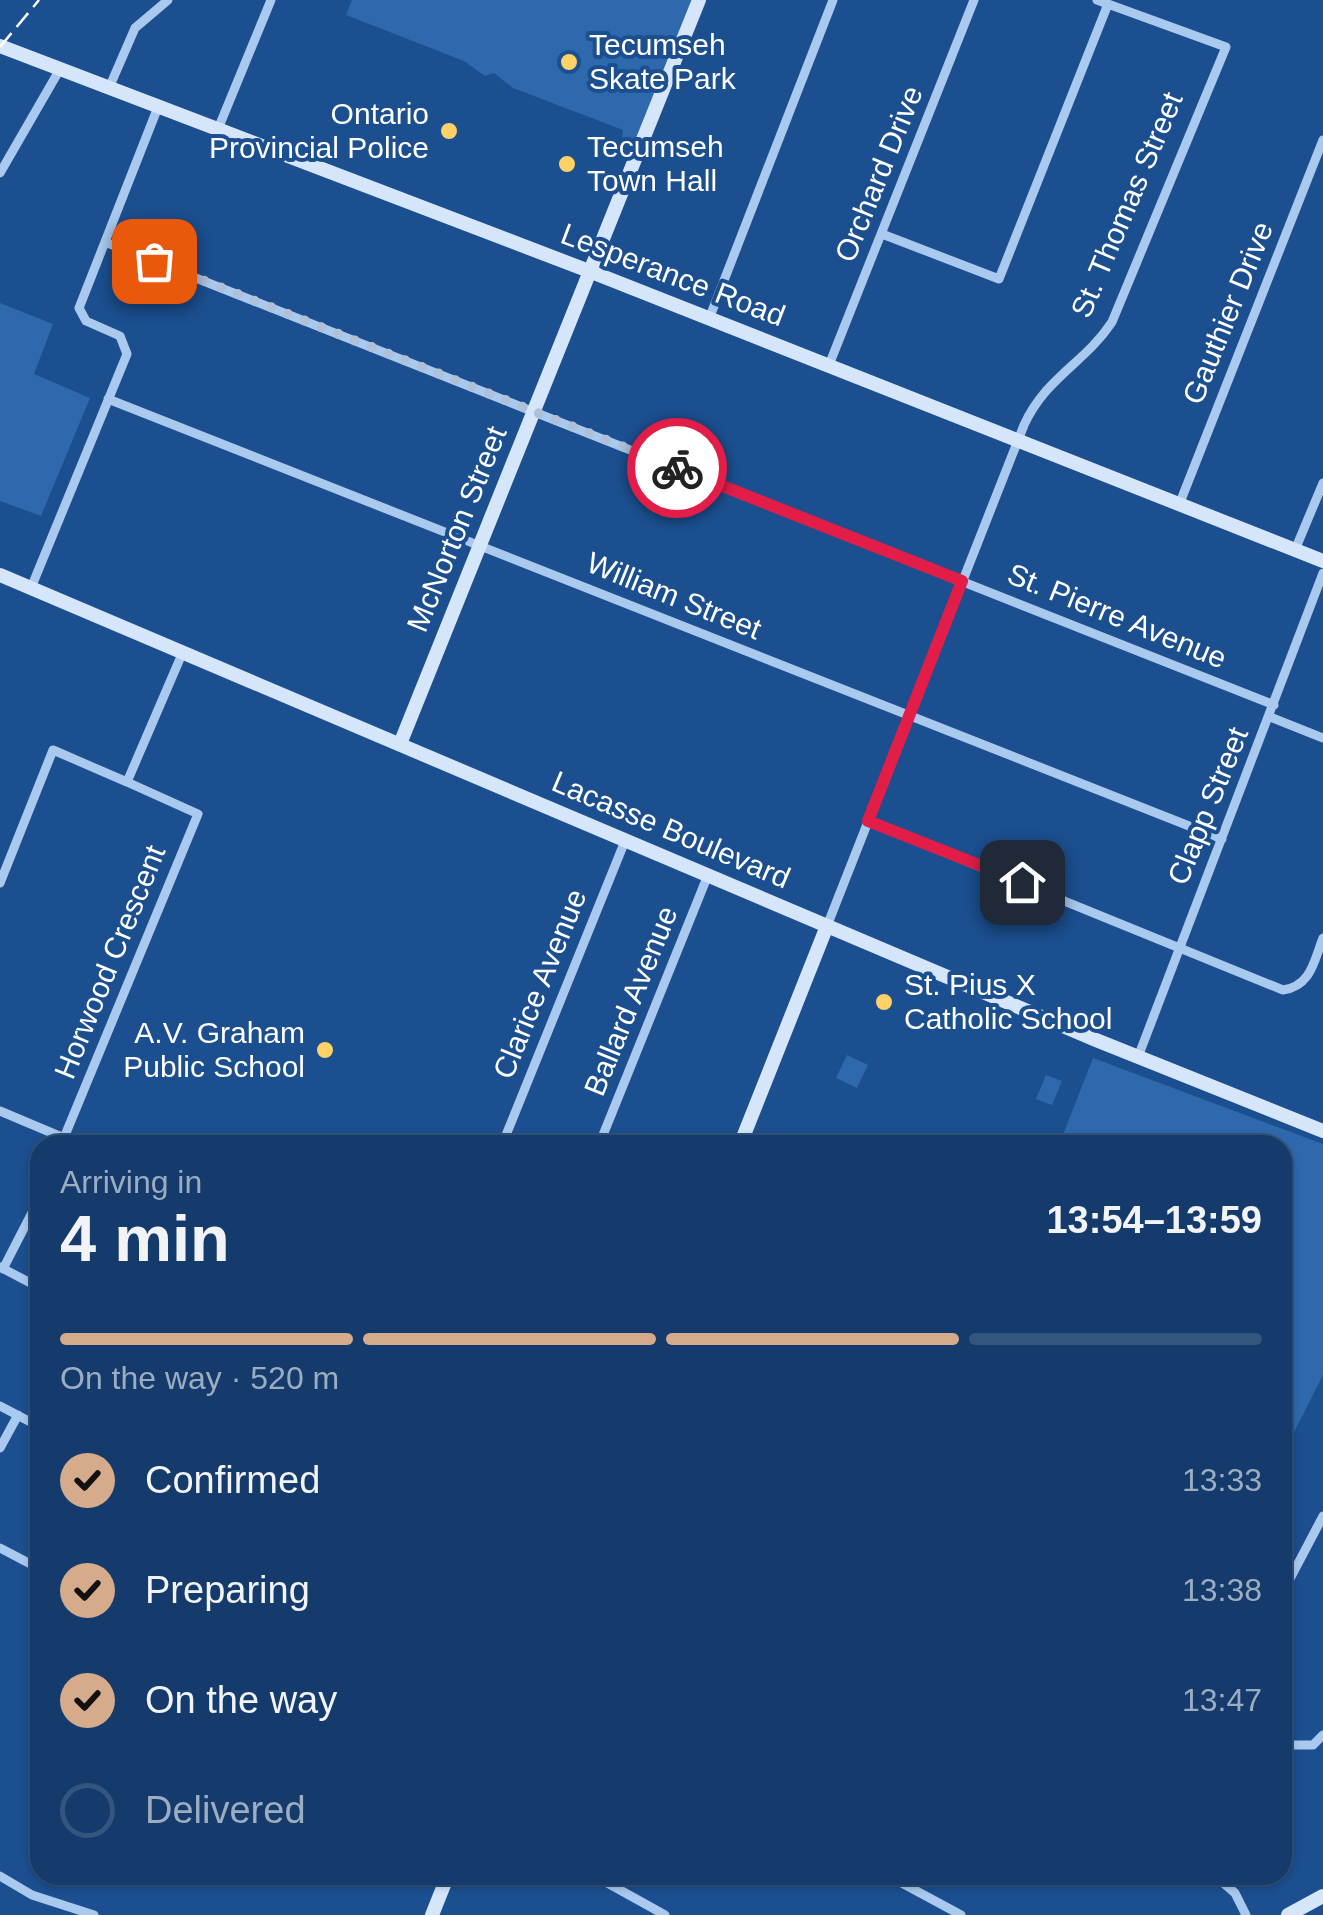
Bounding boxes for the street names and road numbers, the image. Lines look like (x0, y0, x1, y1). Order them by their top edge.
street label: Orchard Drive (828, 81, 929, 267)
street label: St. Thomas Street (1064, 87, 1189, 322)
street label: Lesperance Road (557, 217, 790, 332)
street label: Gauthier Drive (1176, 217, 1279, 409)
street label: McNorton Street (400, 421, 513, 636)
street label: William Street (582, 546, 767, 646)
street label: St. Pierre Avenue (1003, 557, 1231, 674)
street label: Clapp Street (1161, 722, 1254, 889)
street label: Lacasse Boulevard (547, 764, 795, 895)
street label: Horwood Crescent (48, 840, 172, 1083)
street label: Clarice Avenue (487, 884, 593, 1083)
street label: Ballard Avenue (578, 901, 684, 1100)

